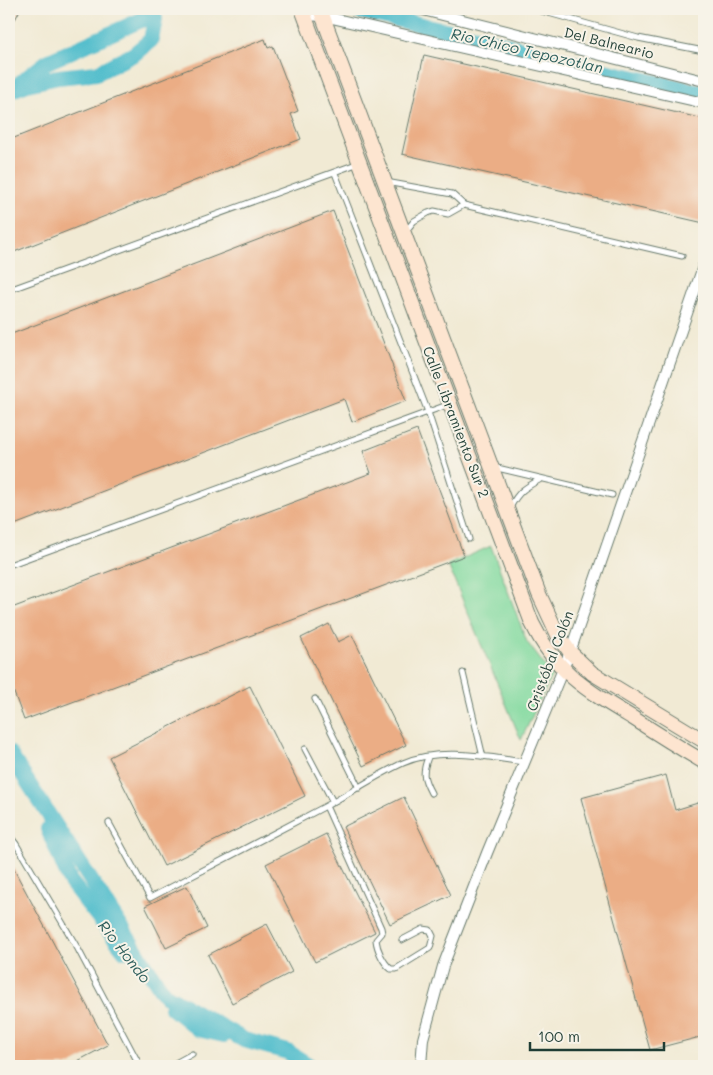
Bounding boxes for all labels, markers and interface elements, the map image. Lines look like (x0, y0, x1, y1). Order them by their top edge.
street label: Del Balneario (562, 22, 656, 63)
water label: Rio Chico Tepozotlan (449, 23, 605, 77)
street label: Calle Libramiento Sur 2 (419, 343, 494, 500)
street label: Cristóbal Colón (522, 608, 577, 714)
water label: Rio Hondo (94, 916, 156, 987)
scale bar (530, 1020, 664, 1052)
text: 100 m (538, 1026, 580, 1046)

